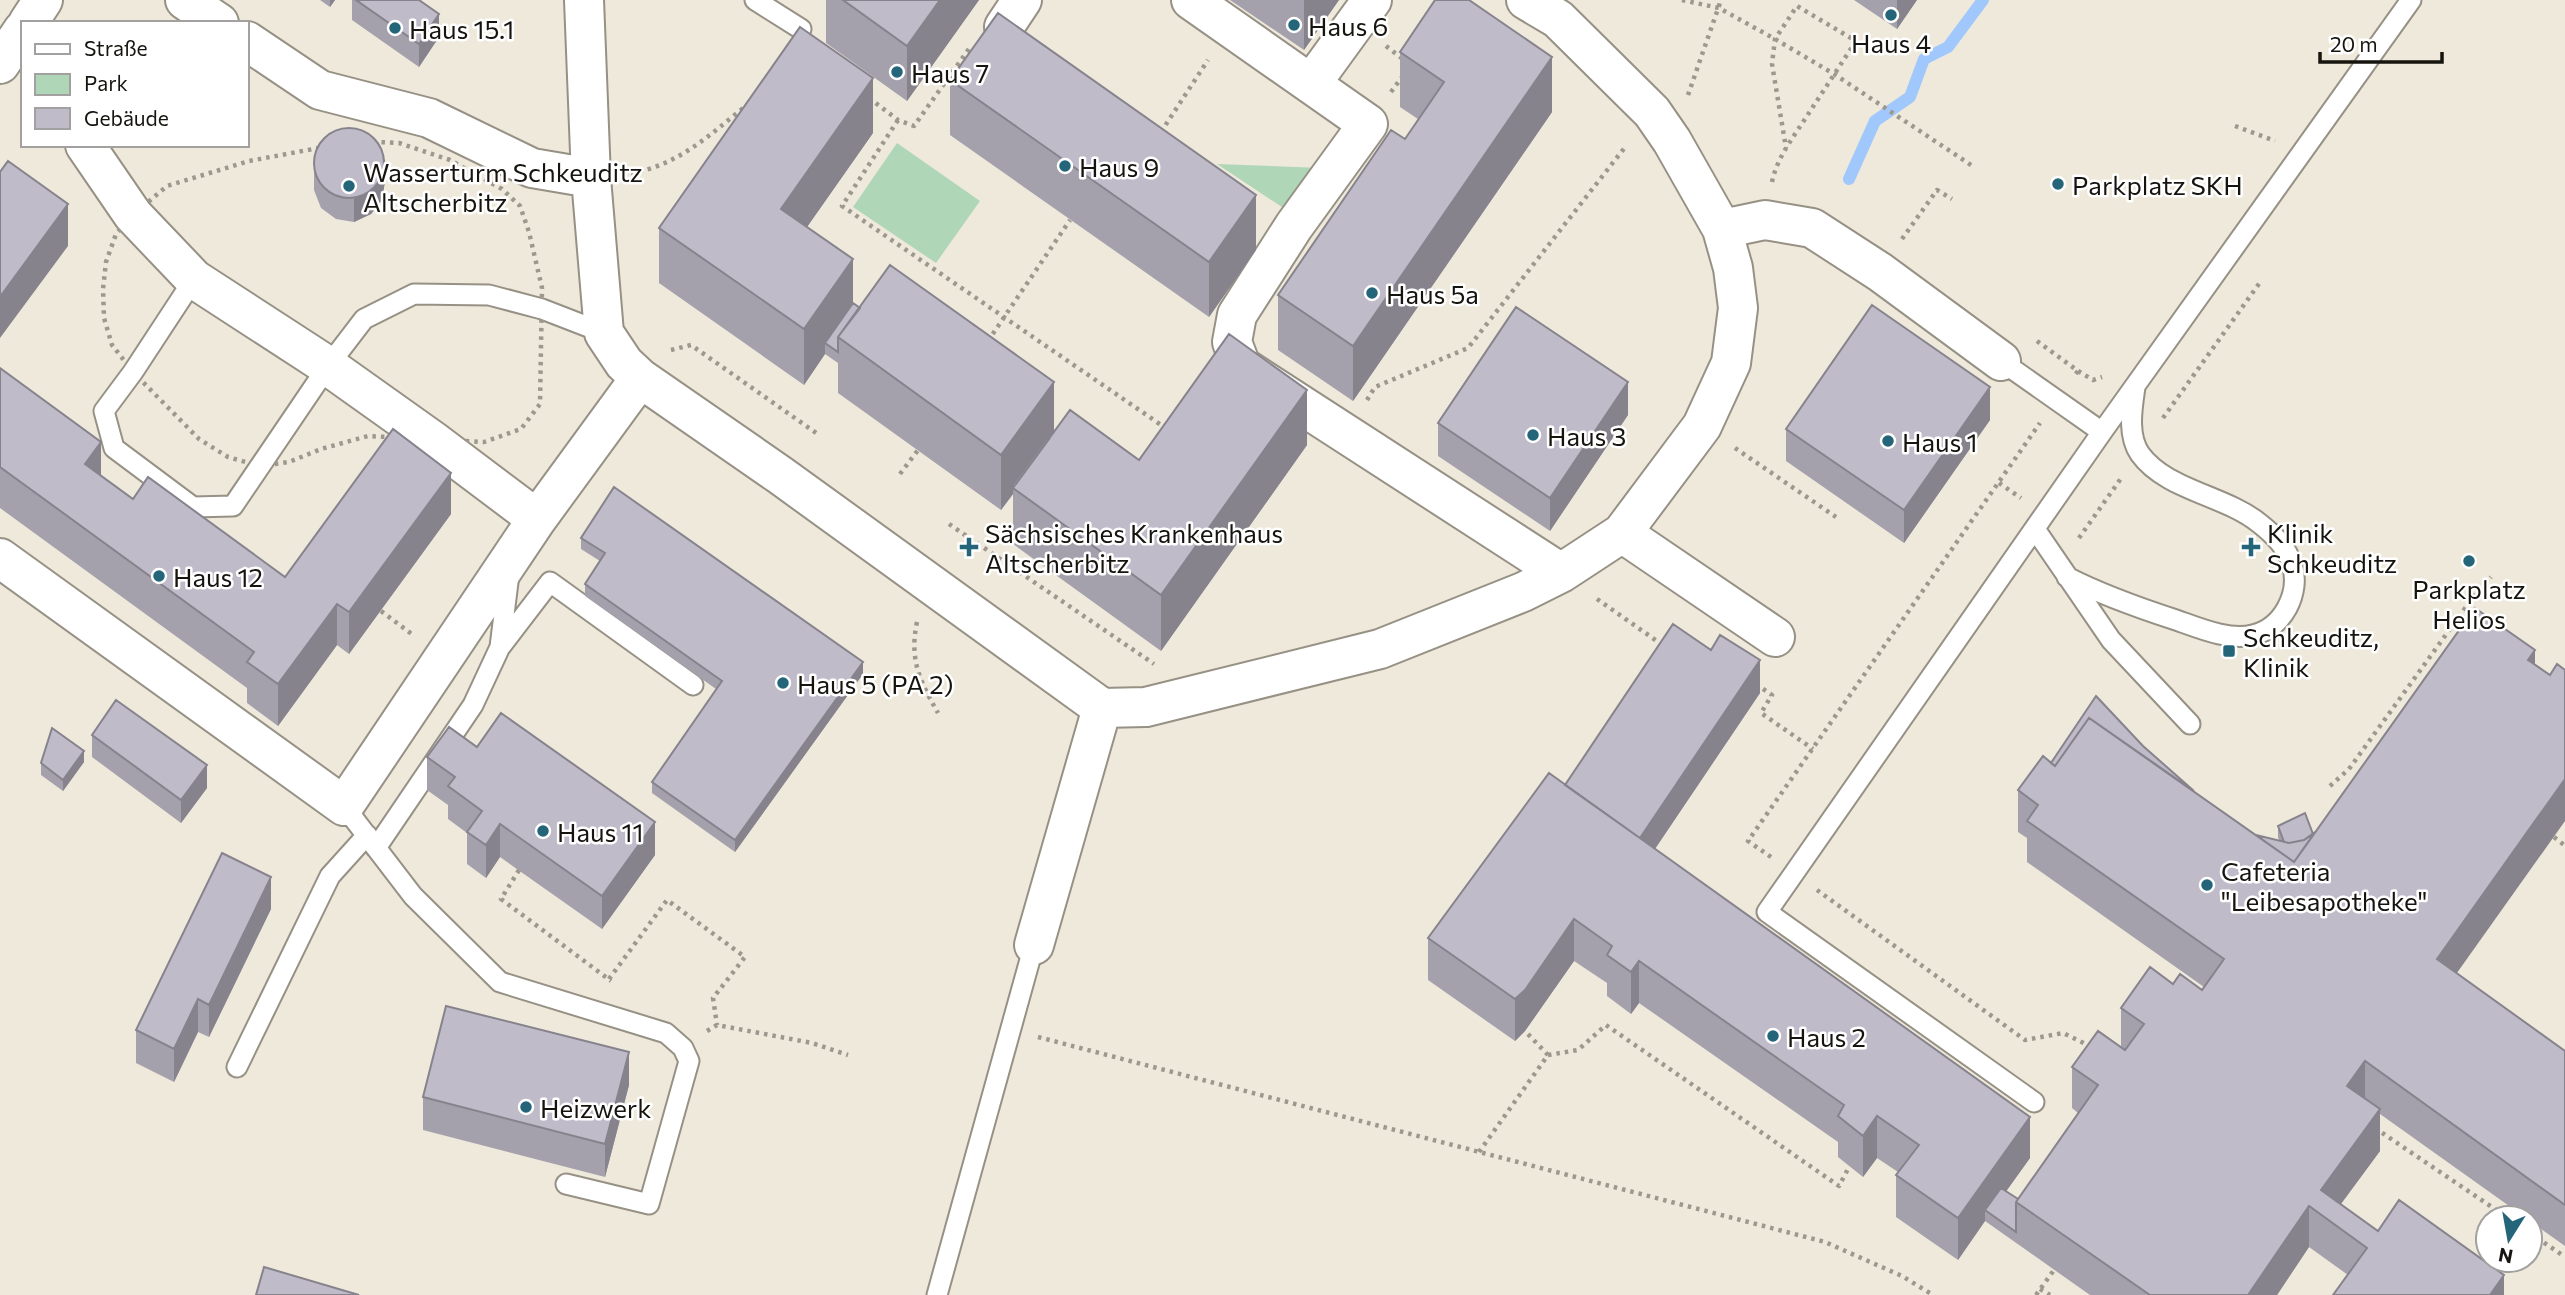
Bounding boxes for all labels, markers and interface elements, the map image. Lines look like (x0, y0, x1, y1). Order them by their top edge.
marker: Haus 4 (1883, 7, 1899, 23)
place label: Haus 6 (1308, 10, 1388, 41)
place label: Haus 15.1 (409, 13, 514, 44)
marker: Haus 6 (1286, 17, 1302, 33)
marker: Haus 15.1 (387, 20, 403, 36)
legend (21, 21, 248, 147)
scale bar (2320, 21, 2442, 65)
place label: Haus 4 (1851, 27, 1931, 58)
text: 20 m (2330, 31, 2378, 56)
text: Straße (84, 35, 148, 60)
place label: Haus 7 (911, 57, 989, 88)
marker: Haus 7 (889, 64, 905, 80)
text: Park (84, 70, 128, 95)
text: Gebäude (84, 105, 169, 130)
place label: Haus 9 (1079, 151, 1159, 182)
place label: Wasserturm Schkeuditz Altscherbitz (363, 156, 643, 217)
marker: Haus 9 (1057, 158, 1073, 174)
place label: Parkplatz SKH (2072, 169, 2243, 200)
marker: Parkplatz SKH (2050, 176, 2066, 192)
marker: Wasserturm Schkeuditz Altscherbitz (341, 178, 357, 194)
place label: Haus 5a (1386, 278, 1479, 309)
marker: Haus 5a (1364, 285, 1380, 301)
place label: Haus 3 (1547, 420, 1626, 451)
place label: Haus 1 (1902, 426, 1978, 457)
marker: Haus 3 (1525, 427, 1541, 443)
marker: Haus 1 (1880, 433, 1896, 449)
place label: Sächsisches Krankenhaus Altscherbitz (985, 517, 1283, 578)
place label: Klinik Schkeuditz (2267, 517, 2397, 578)
marker: Sächsisches Krankenhaus Altscherbitz (959, 537, 979, 557)
marker: Klinik Schkeuditz (2241, 537, 2261, 557)
marker: Parkplatz Helios (2461, 553, 2477, 569)
place label: Haus 12 (173, 561, 263, 592)
marker: Haus 12 (151, 568, 167, 584)
place label: Parkplatz Helios (2412, 573, 2526, 634)
place label: Schkeuditz, Klinik (2243, 621, 2379, 682)
marker: Schkeuditz, Klinik (2221, 643, 2237, 659)
place label: Haus 5 (PA 2) (797, 668, 954, 699)
marker: Haus 5 (PA 2) (775, 675, 791, 691)
place label: Haus 11 (557, 816, 644, 847)
marker: Haus 11 (535, 823, 551, 839)
place label: Cafeteria "Leibesapotheke" (2221, 855, 2427, 916)
marker: Cafeteria "Leibesapotheke" (2199, 877, 2215, 893)
place label: Haus 2 (1787, 1021, 1866, 1052)
marker: Haus 2 (1765, 1028, 1781, 1044)
place label: Heizwerk (540, 1092, 651, 1123)
marker: Heizwerk (518, 1099, 534, 1115)
north arrow (2474, 1204, 2544, 1274)
text: N (2496, 1244, 2515, 1269)

